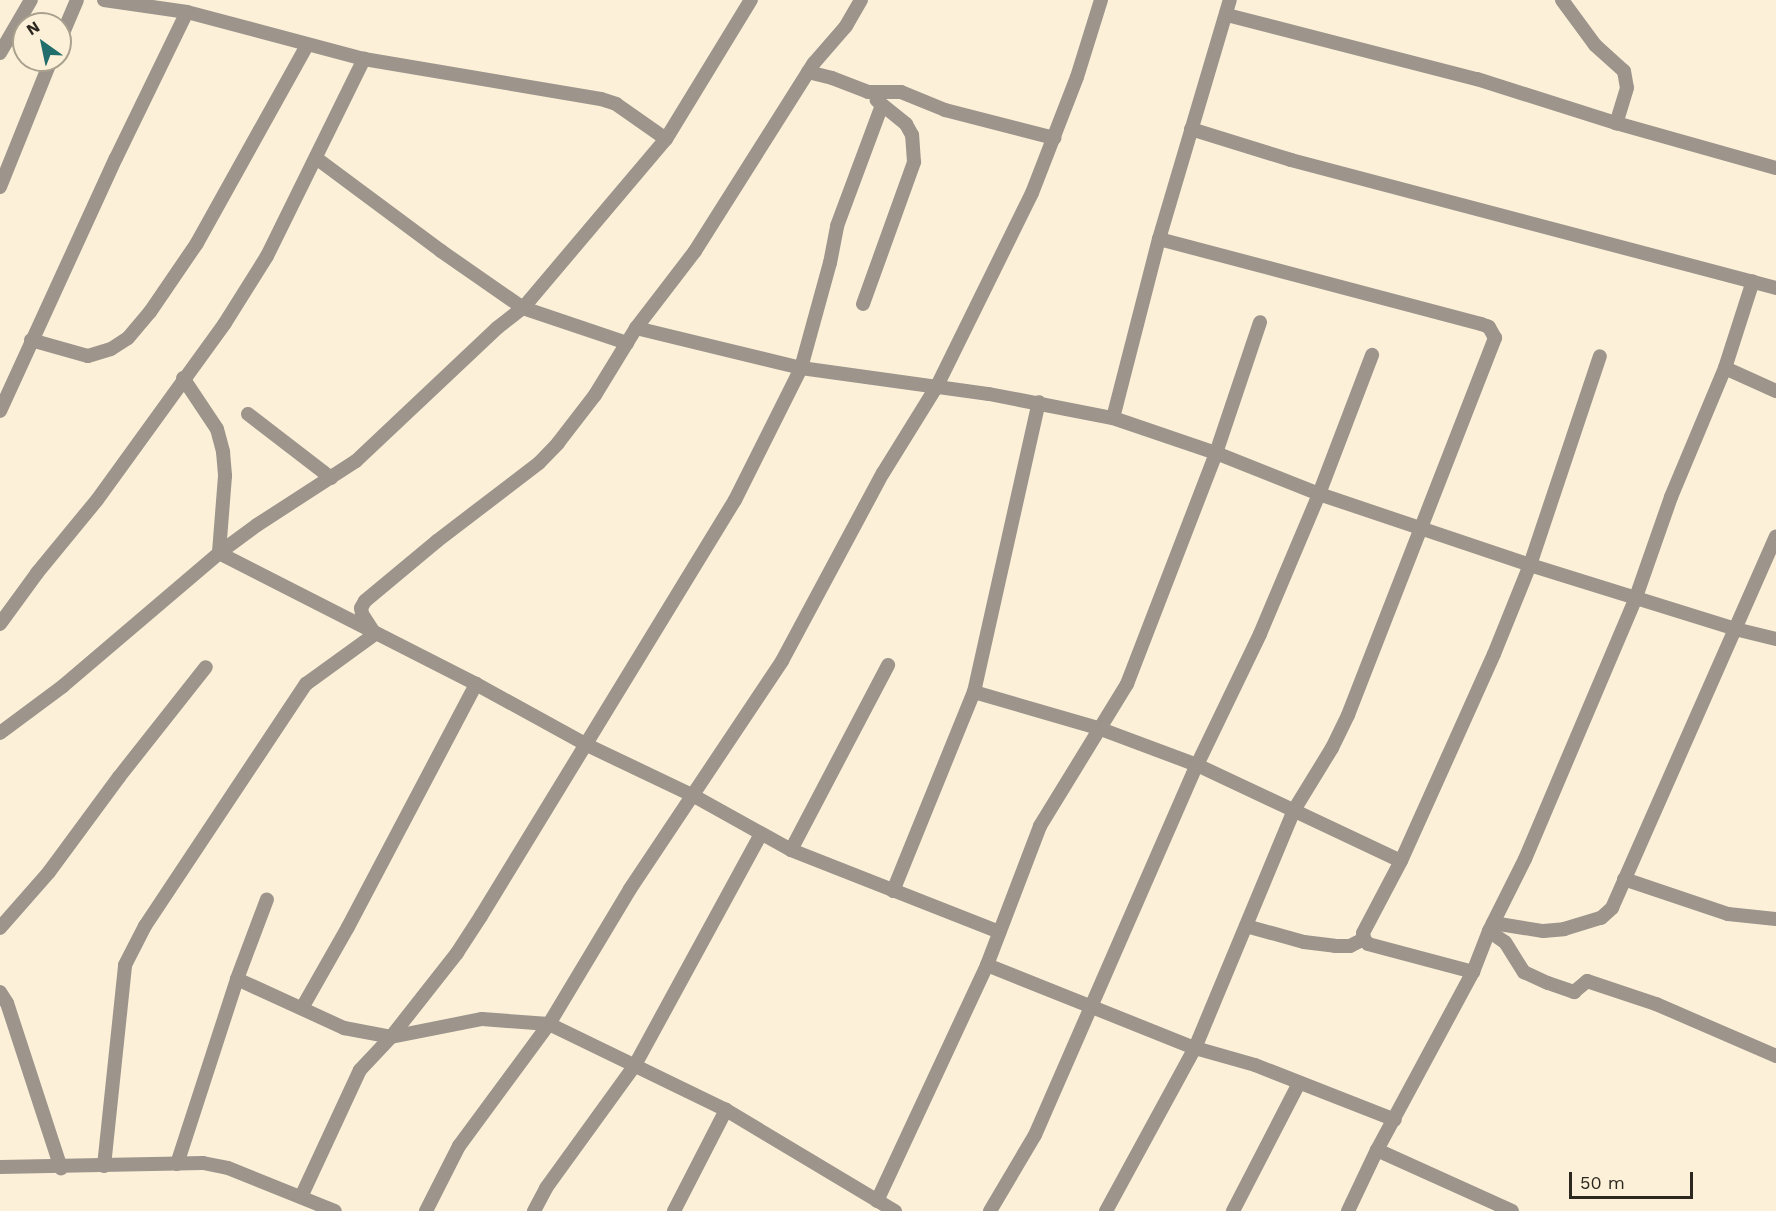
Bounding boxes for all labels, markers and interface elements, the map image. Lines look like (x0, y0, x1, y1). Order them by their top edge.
north arrow (12, 12, 72, 72)
text: N (23, 17, 43, 39)
scale bar (1572, 1160, 1696, 1198)
text: 50 m (1580, 1172, 1625, 1193)

